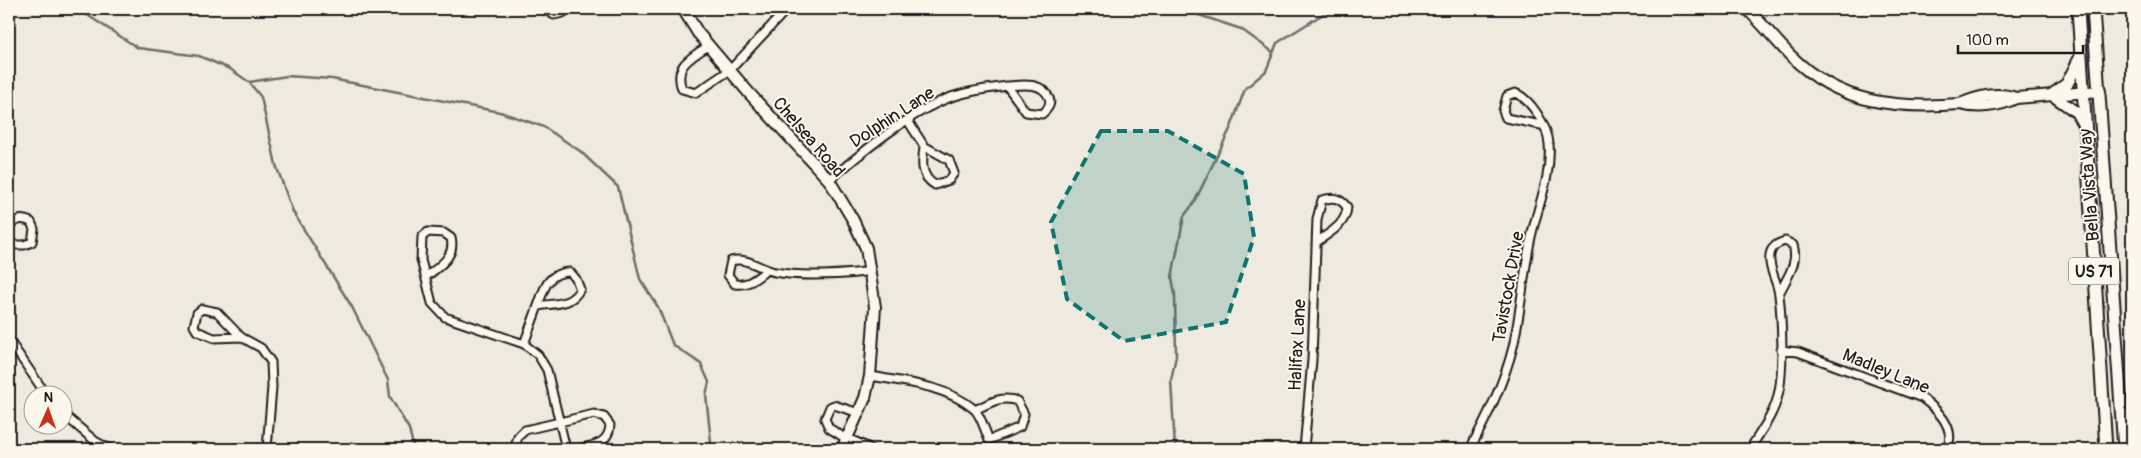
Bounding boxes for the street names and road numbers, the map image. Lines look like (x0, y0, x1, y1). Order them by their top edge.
street label: Dolphin Lane (846, 81, 939, 153)
street label: Chelsea Road (767, 92, 850, 182)
street label: Bella Vista Way (2074, 128, 2105, 242)
street label: Tavistock Drive (1487, 230, 1530, 345)
road number: US 71 (2069, 258, 2119, 284)
street label: Halifax Lane (1284, 298, 1311, 392)
street label: Madley Lane (1839, 344, 1933, 399)

